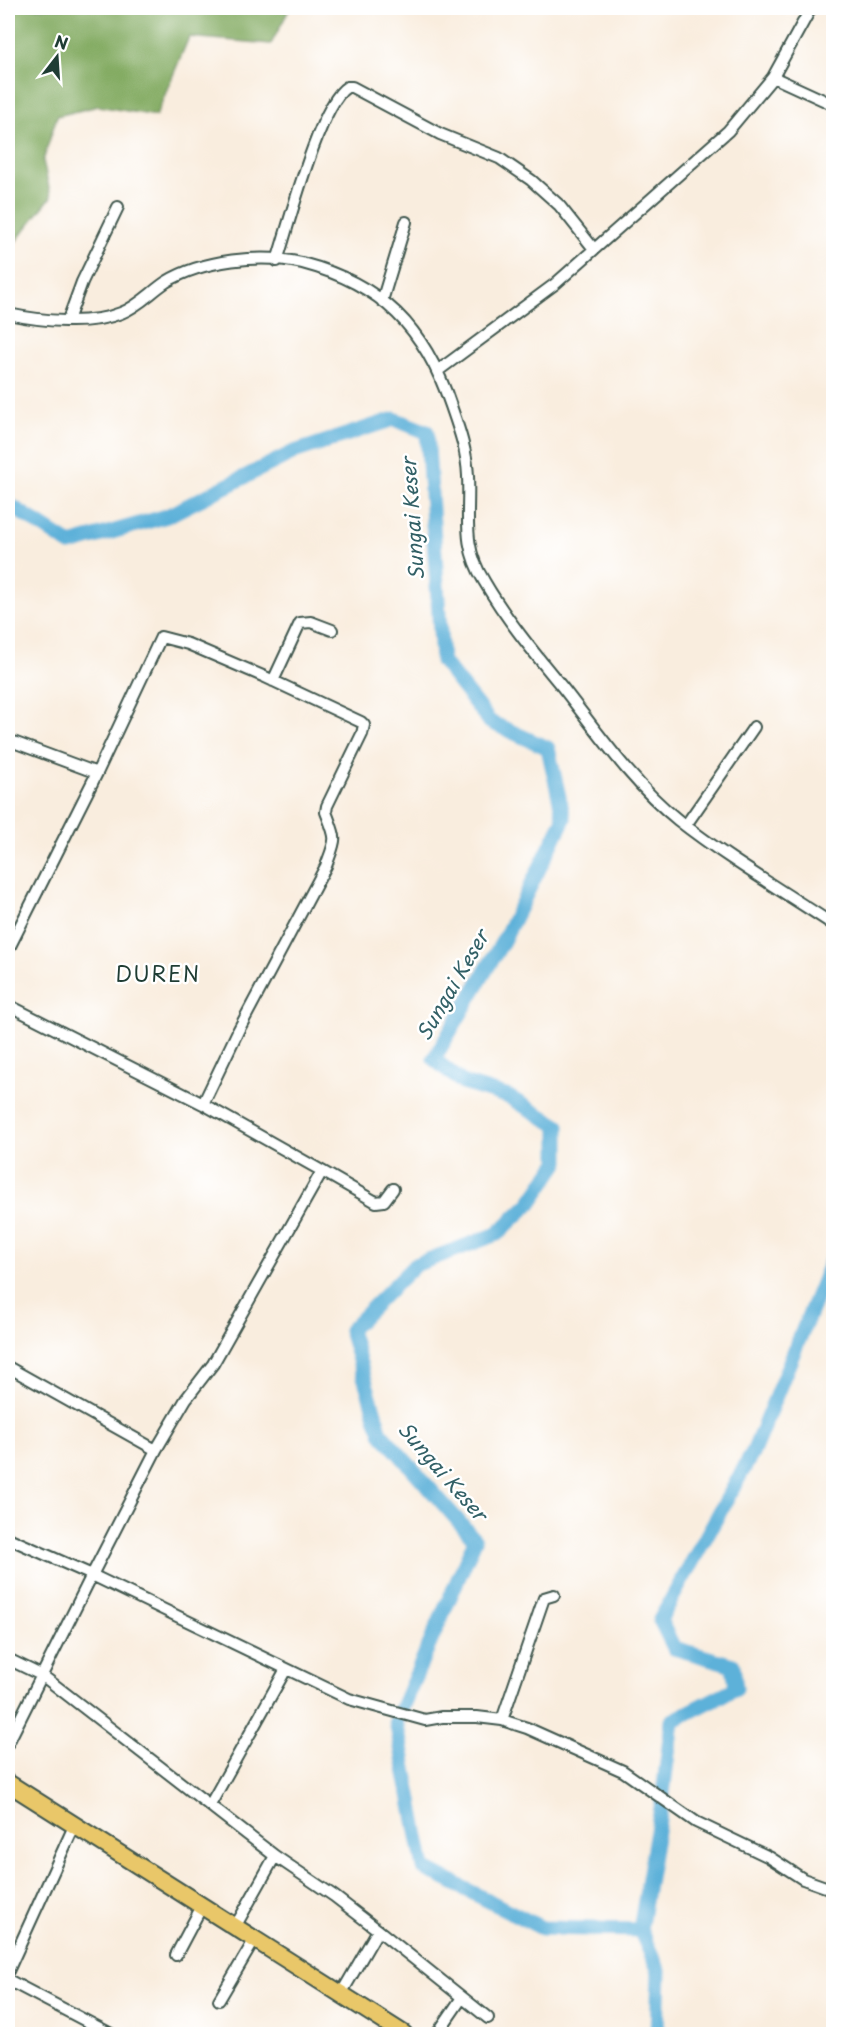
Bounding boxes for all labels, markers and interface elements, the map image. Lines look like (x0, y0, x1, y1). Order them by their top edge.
north arrow (27, 27, 87, 87)
text: N (52, 28, 71, 55)
water label: Sungai Keser (393, 454, 431, 581)
water label: Sungai Keser (408, 922, 497, 1046)
district label: DUREN (115, 957, 201, 989)
water label: Sungai Keser (391, 1415, 496, 1529)

